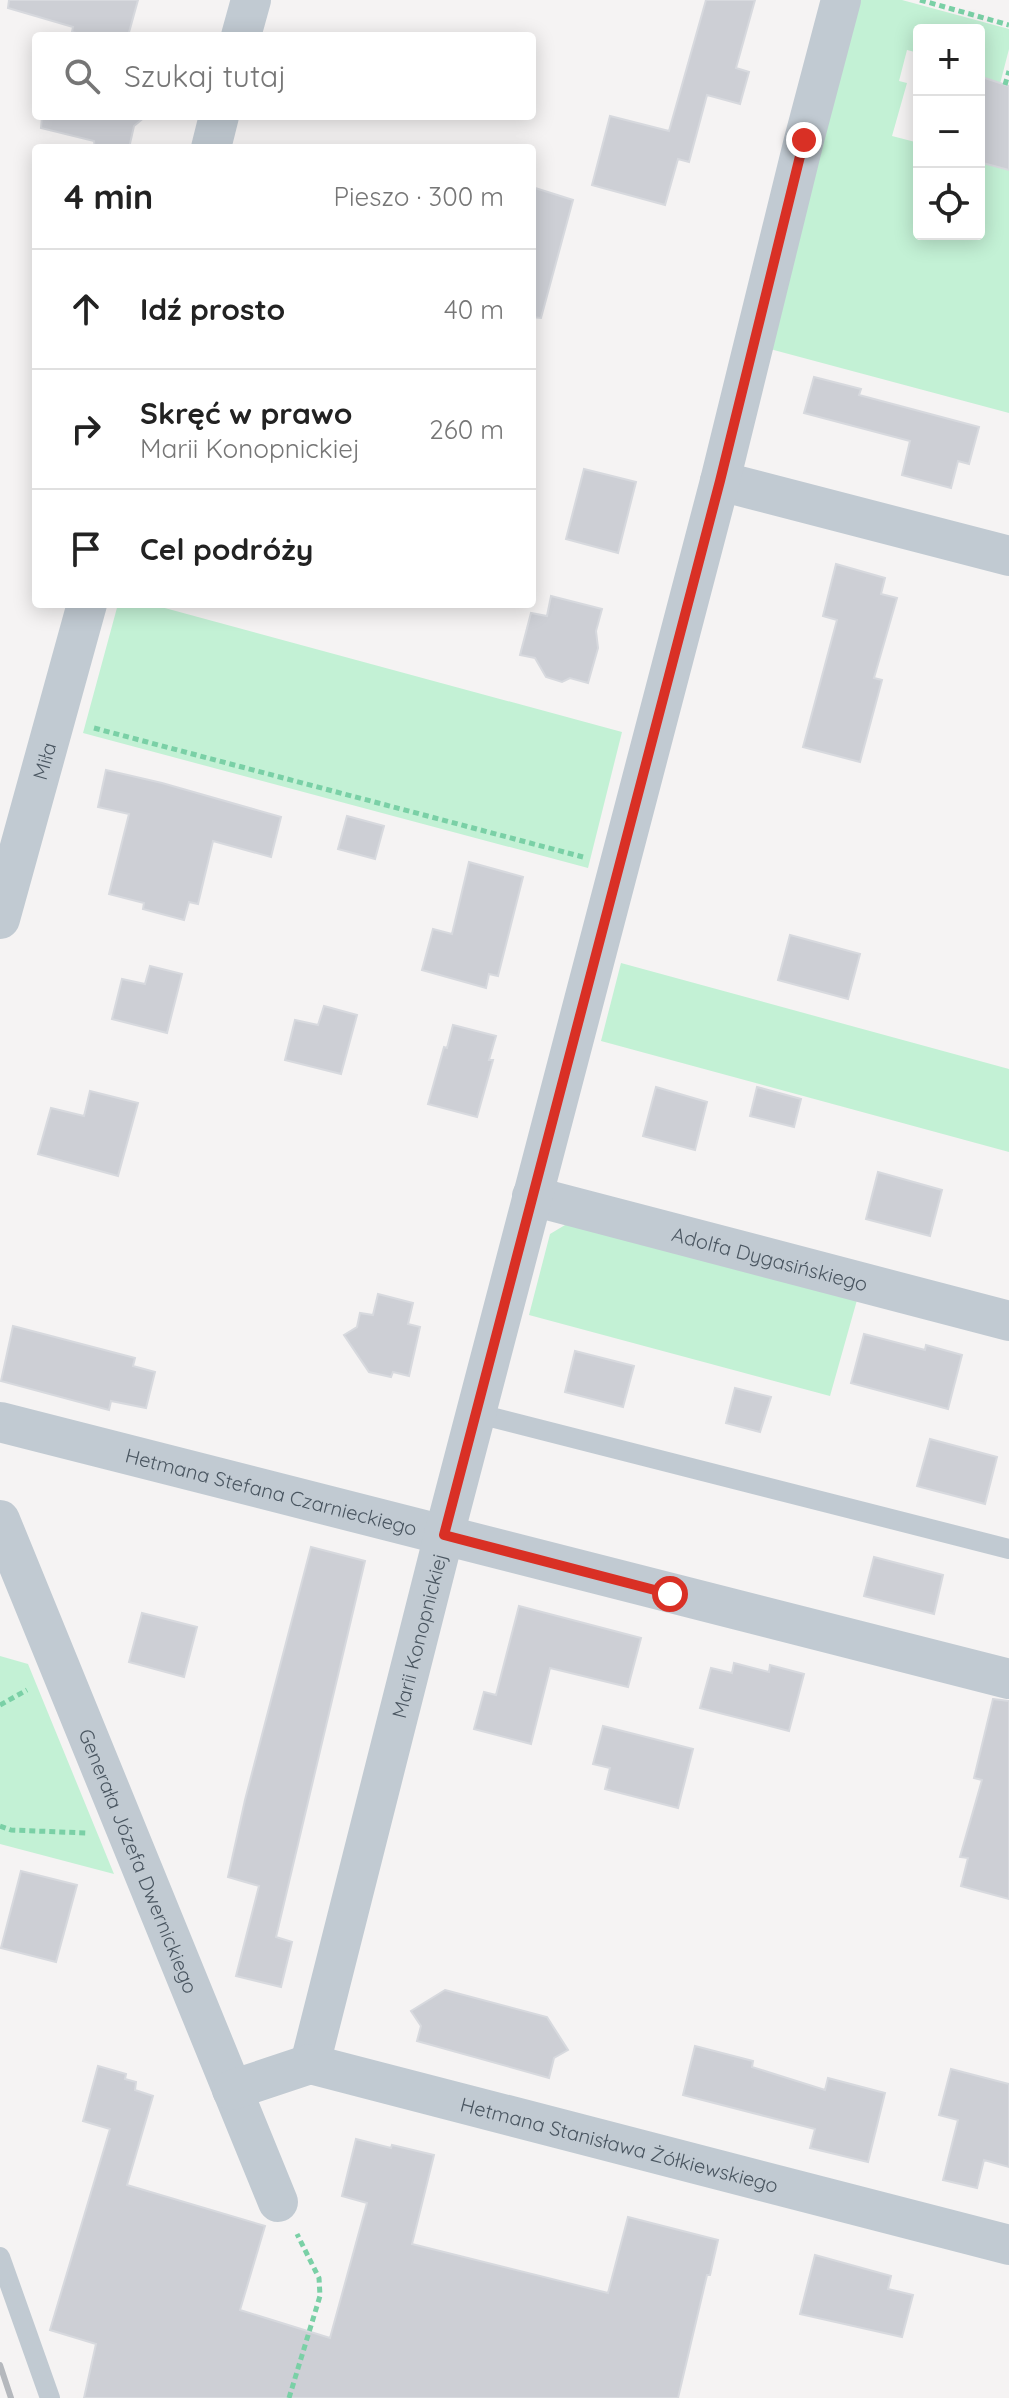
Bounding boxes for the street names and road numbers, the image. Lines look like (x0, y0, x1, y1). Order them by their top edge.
street label: Miła (27, 739, 61, 782)
street label: Adolfa Dygasińskiego (669, 1221, 871, 1296)
street label: Hetmana Stefana Czarnieckiego (123, 1442, 420, 1540)
street label: Marii Konopnickiej (386, 1550, 451, 1721)
street label: Generała Józefa Dwernickiego (74, 1725, 204, 1997)
street label: Hetmana Stanisława Żółkiewskiego (458, 2091, 781, 2197)

